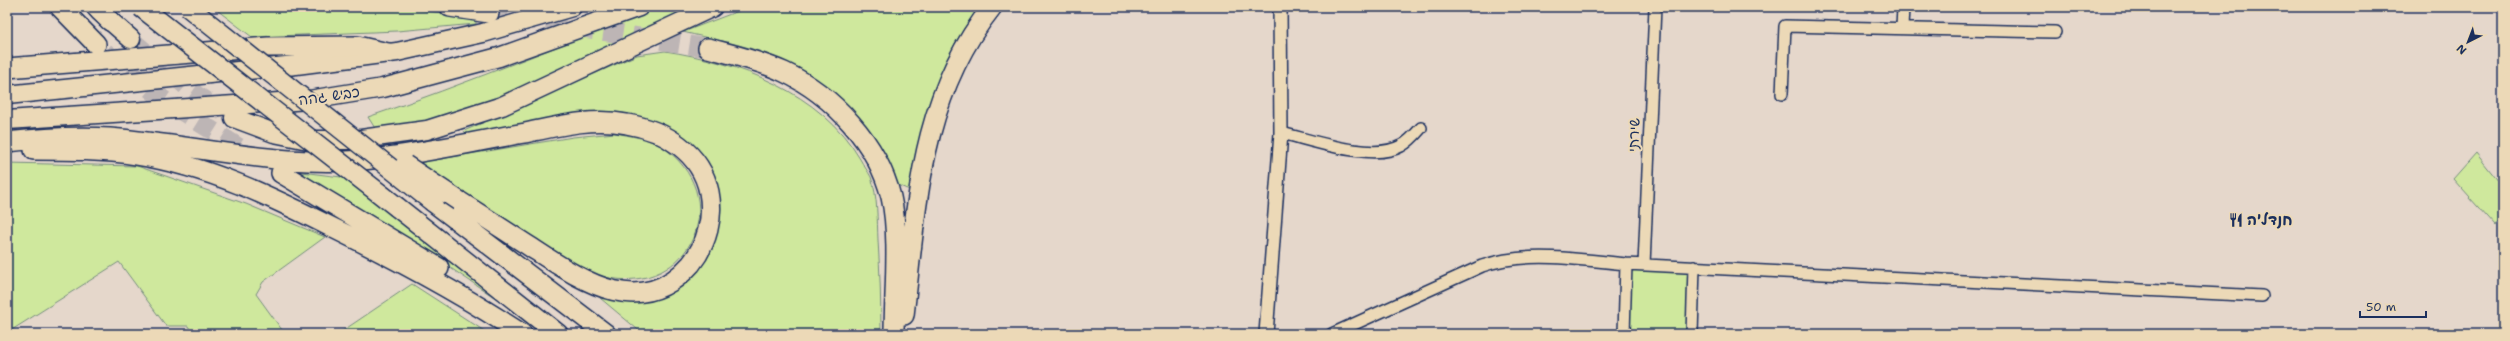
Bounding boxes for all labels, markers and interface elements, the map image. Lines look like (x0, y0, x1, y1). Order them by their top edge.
north arrow (2448, 22, 2488, 62)
text: N (2453, 40, 2470, 58)
street label: כביש גהה (297, 82, 361, 110)
street label: שירתי (1623, 117, 1645, 152)
place label: חנדל'ה (2247, 210, 2292, 230)
restaurant icon: חנדל'ה (2228, 212, 2244, 228)
scale bar (2360, 293, 2426, 319)
text: 50 m (2366, 299, 2396, 315)

